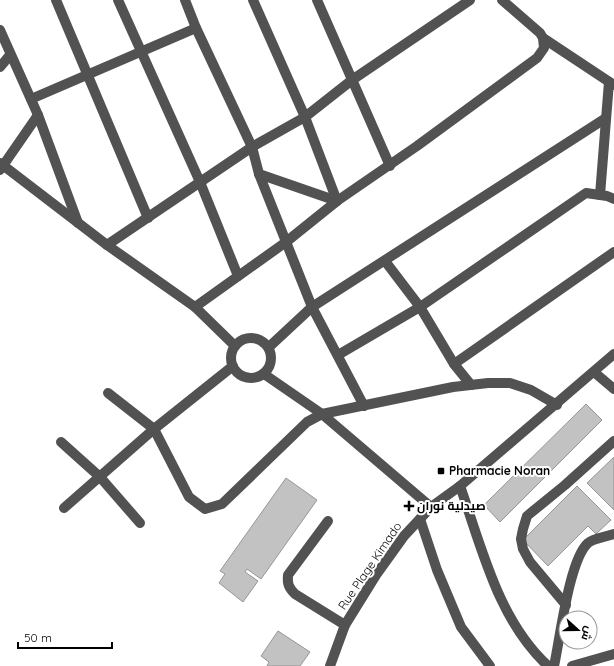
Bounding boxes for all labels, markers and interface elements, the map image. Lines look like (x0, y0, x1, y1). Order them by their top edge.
place label: Pharmacie Noran (449, 463, 550, 478)
marker: Pharmacie Noran (436, 466, 446, 476)
place label: صيدلية نوران (417, 498, 486, 514)
marker: صيدلية نوران (404, 501, 414, 511)
street label: Rue Plage Kimado (335, 519, 405, 612)
north arrow (558, 610, 598, 650)
scale bar (18, 624, 112, 650)
text: ش (578, 624, 596, 643)
text: 50 m (24, 630, 52, 645)

